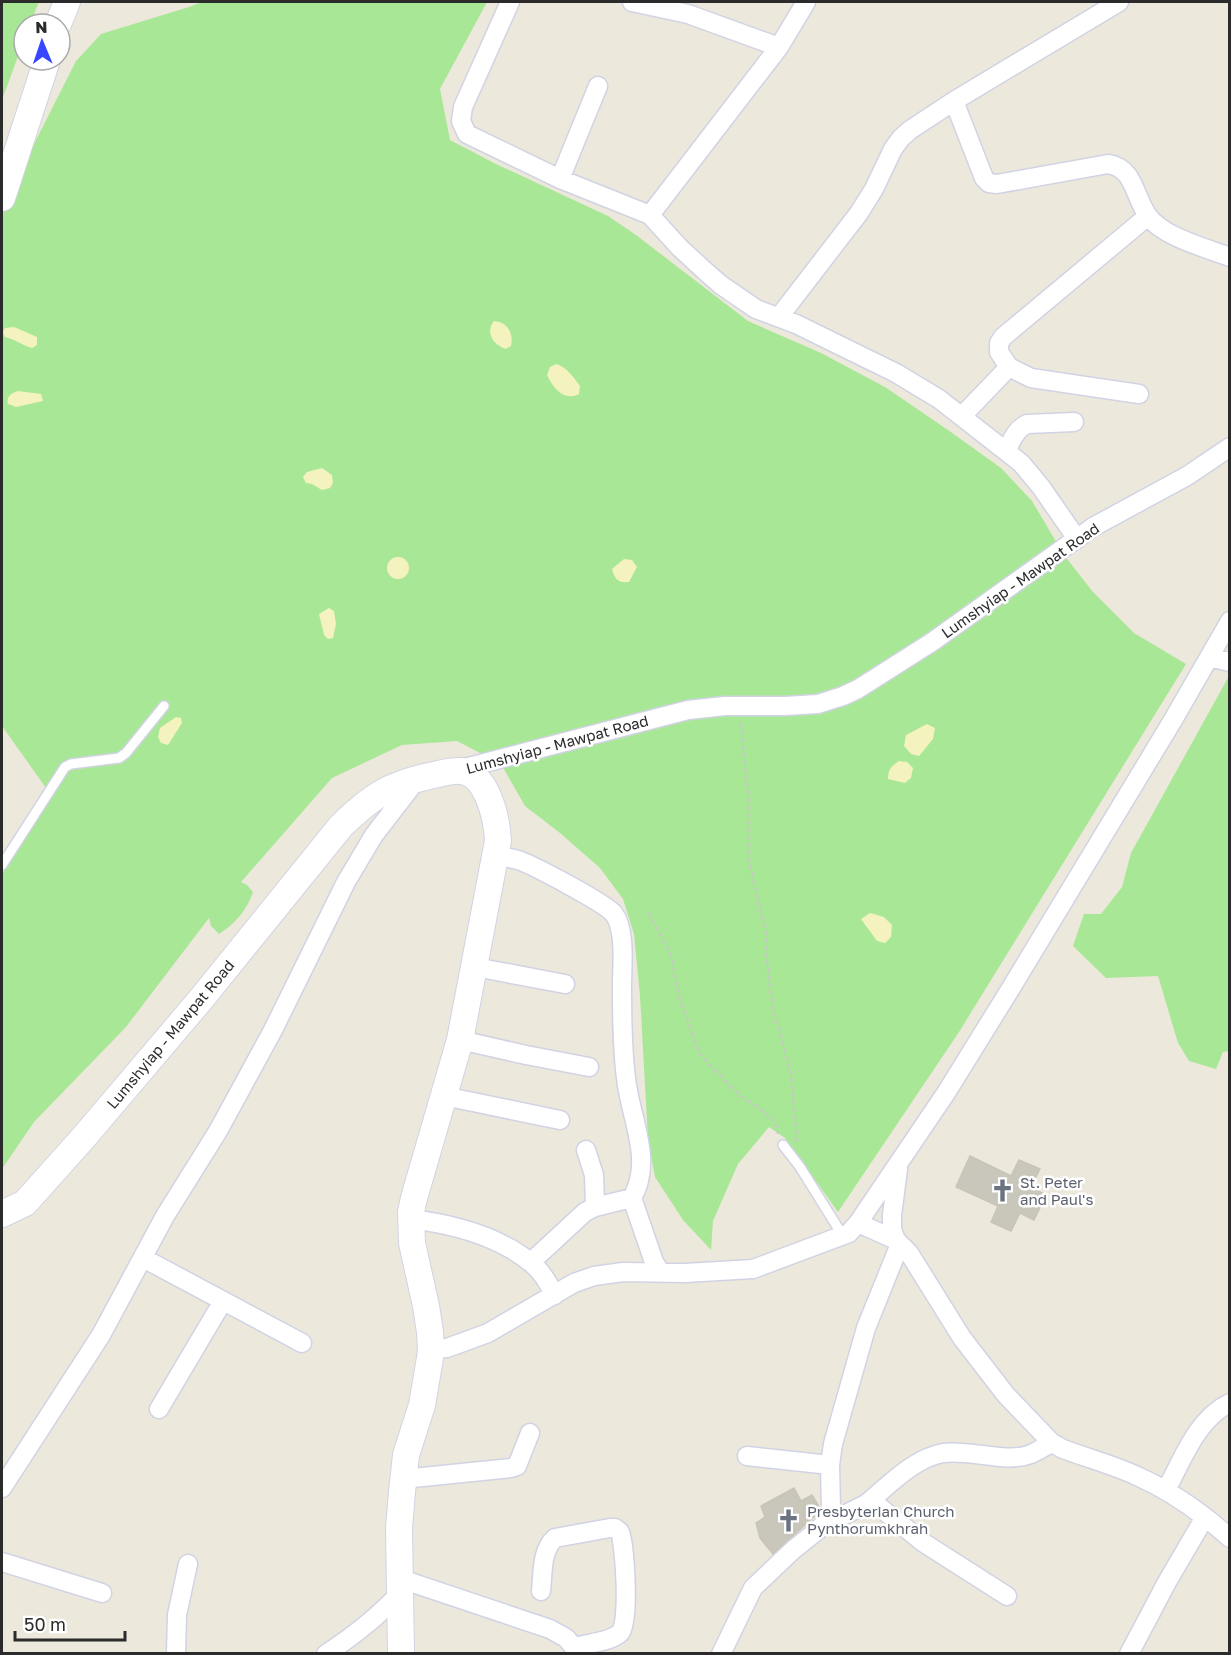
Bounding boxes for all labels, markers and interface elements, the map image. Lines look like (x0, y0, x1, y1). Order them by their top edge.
north arrow (12, 12, 72, 72)
text: N (35, 17, 48, 37)
street label: Lumshyiap - Mawpat Road (938, 519, 1102, 641)
street label: Lumshyiap - Mawpat Road (464, 711, 650, 777)
street label: Lumshyiap - Mawpat Road (103, 956, 237, 1112)
place label: St. Peter and Paul's (1020, 1173, 1093, 1208)
church icon: St. Peter and Paul's (989, 1178, 1015, 1204)
place label: Presbyterian Church Pynthorumkhrah (807, 1502, 955, 1537)
church icon: Presbyterian Church Pynthorumkhrah (776, 1507, 802, 1533)
scale bar (15, 1604, 124, 1642)
text: 50 m (24, 1613, 66, 1635)

